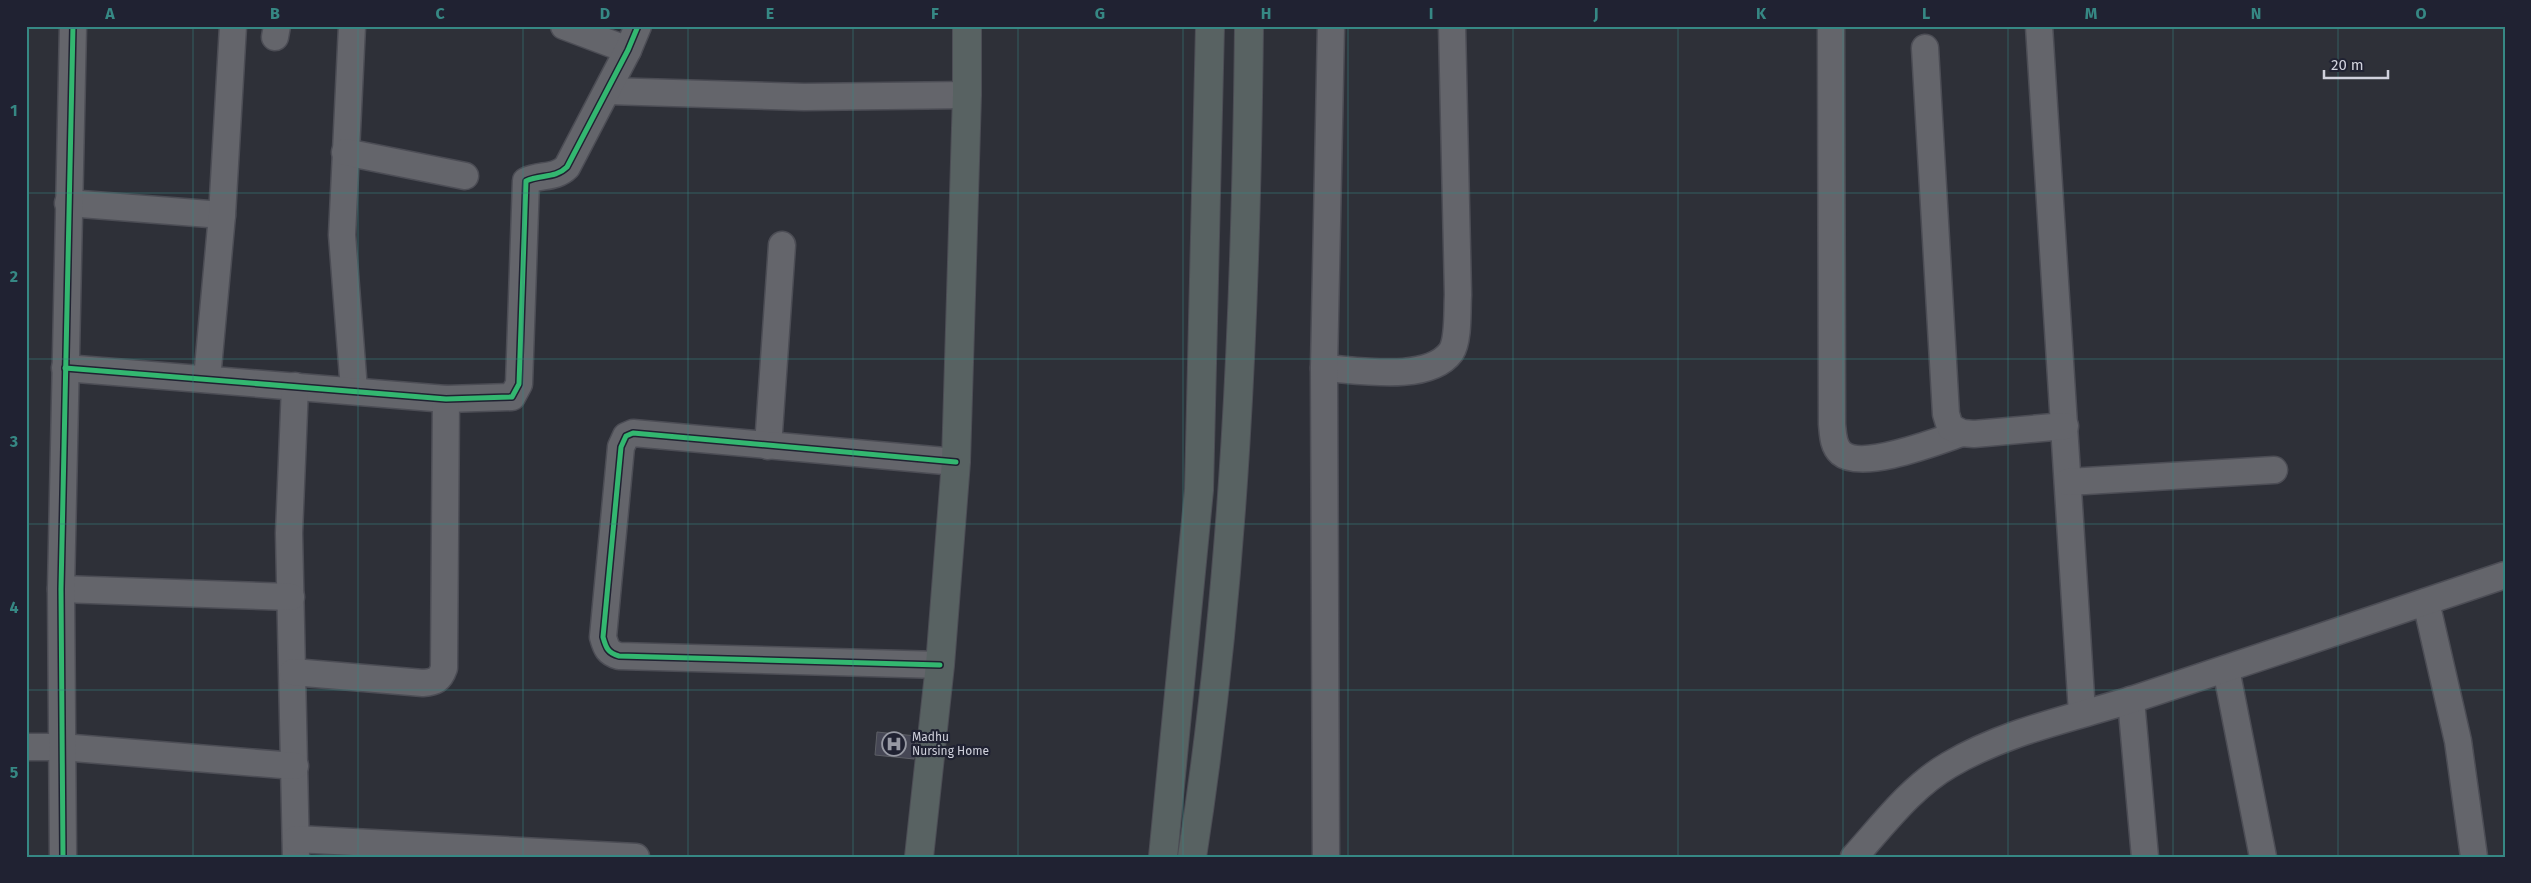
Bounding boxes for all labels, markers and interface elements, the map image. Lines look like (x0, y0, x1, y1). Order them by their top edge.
text: A (104, 4, 115, 23)
text: B (270, 4, 280, 23)
text: C (435, 4, 445, 23)
text: D (600, 4, 610, 23)
text: E (766, 4, 774, 23)
text: F (931, 4, 939, 23)
text: G (1095, 4, 1105, 23)
text: H (1261, 4, 1271, 23)
text: I (1429, 4, 1433, 23)
text: J (1592, 4, 1599, 23)
text: K (1756, 4, 1767, 23)
text: L (1922, 4, 1930, 23)
text: M (2085, 4, 2098, 23)
text: N (2251, 4, 2261, 23)
text: O (2415, 4, 2427, 23)
scale bar (2324, 48, 2387, 80)
text: 20 m (2331, 56, 2364, 74)
text: 1 (10, 101, 18, 120)
text: 2 (10, 267, 18, 286)
text: 3 (9, 432, 18, 451)
text: 4 (9, 598, 19, 617)
place label: Madhu Nursing Home (912, 730, 989, 758)
hospital icon: Madhu Nursing Home (881, 731, 907, 757)
text: 5 (10, 763, 19, 782)

